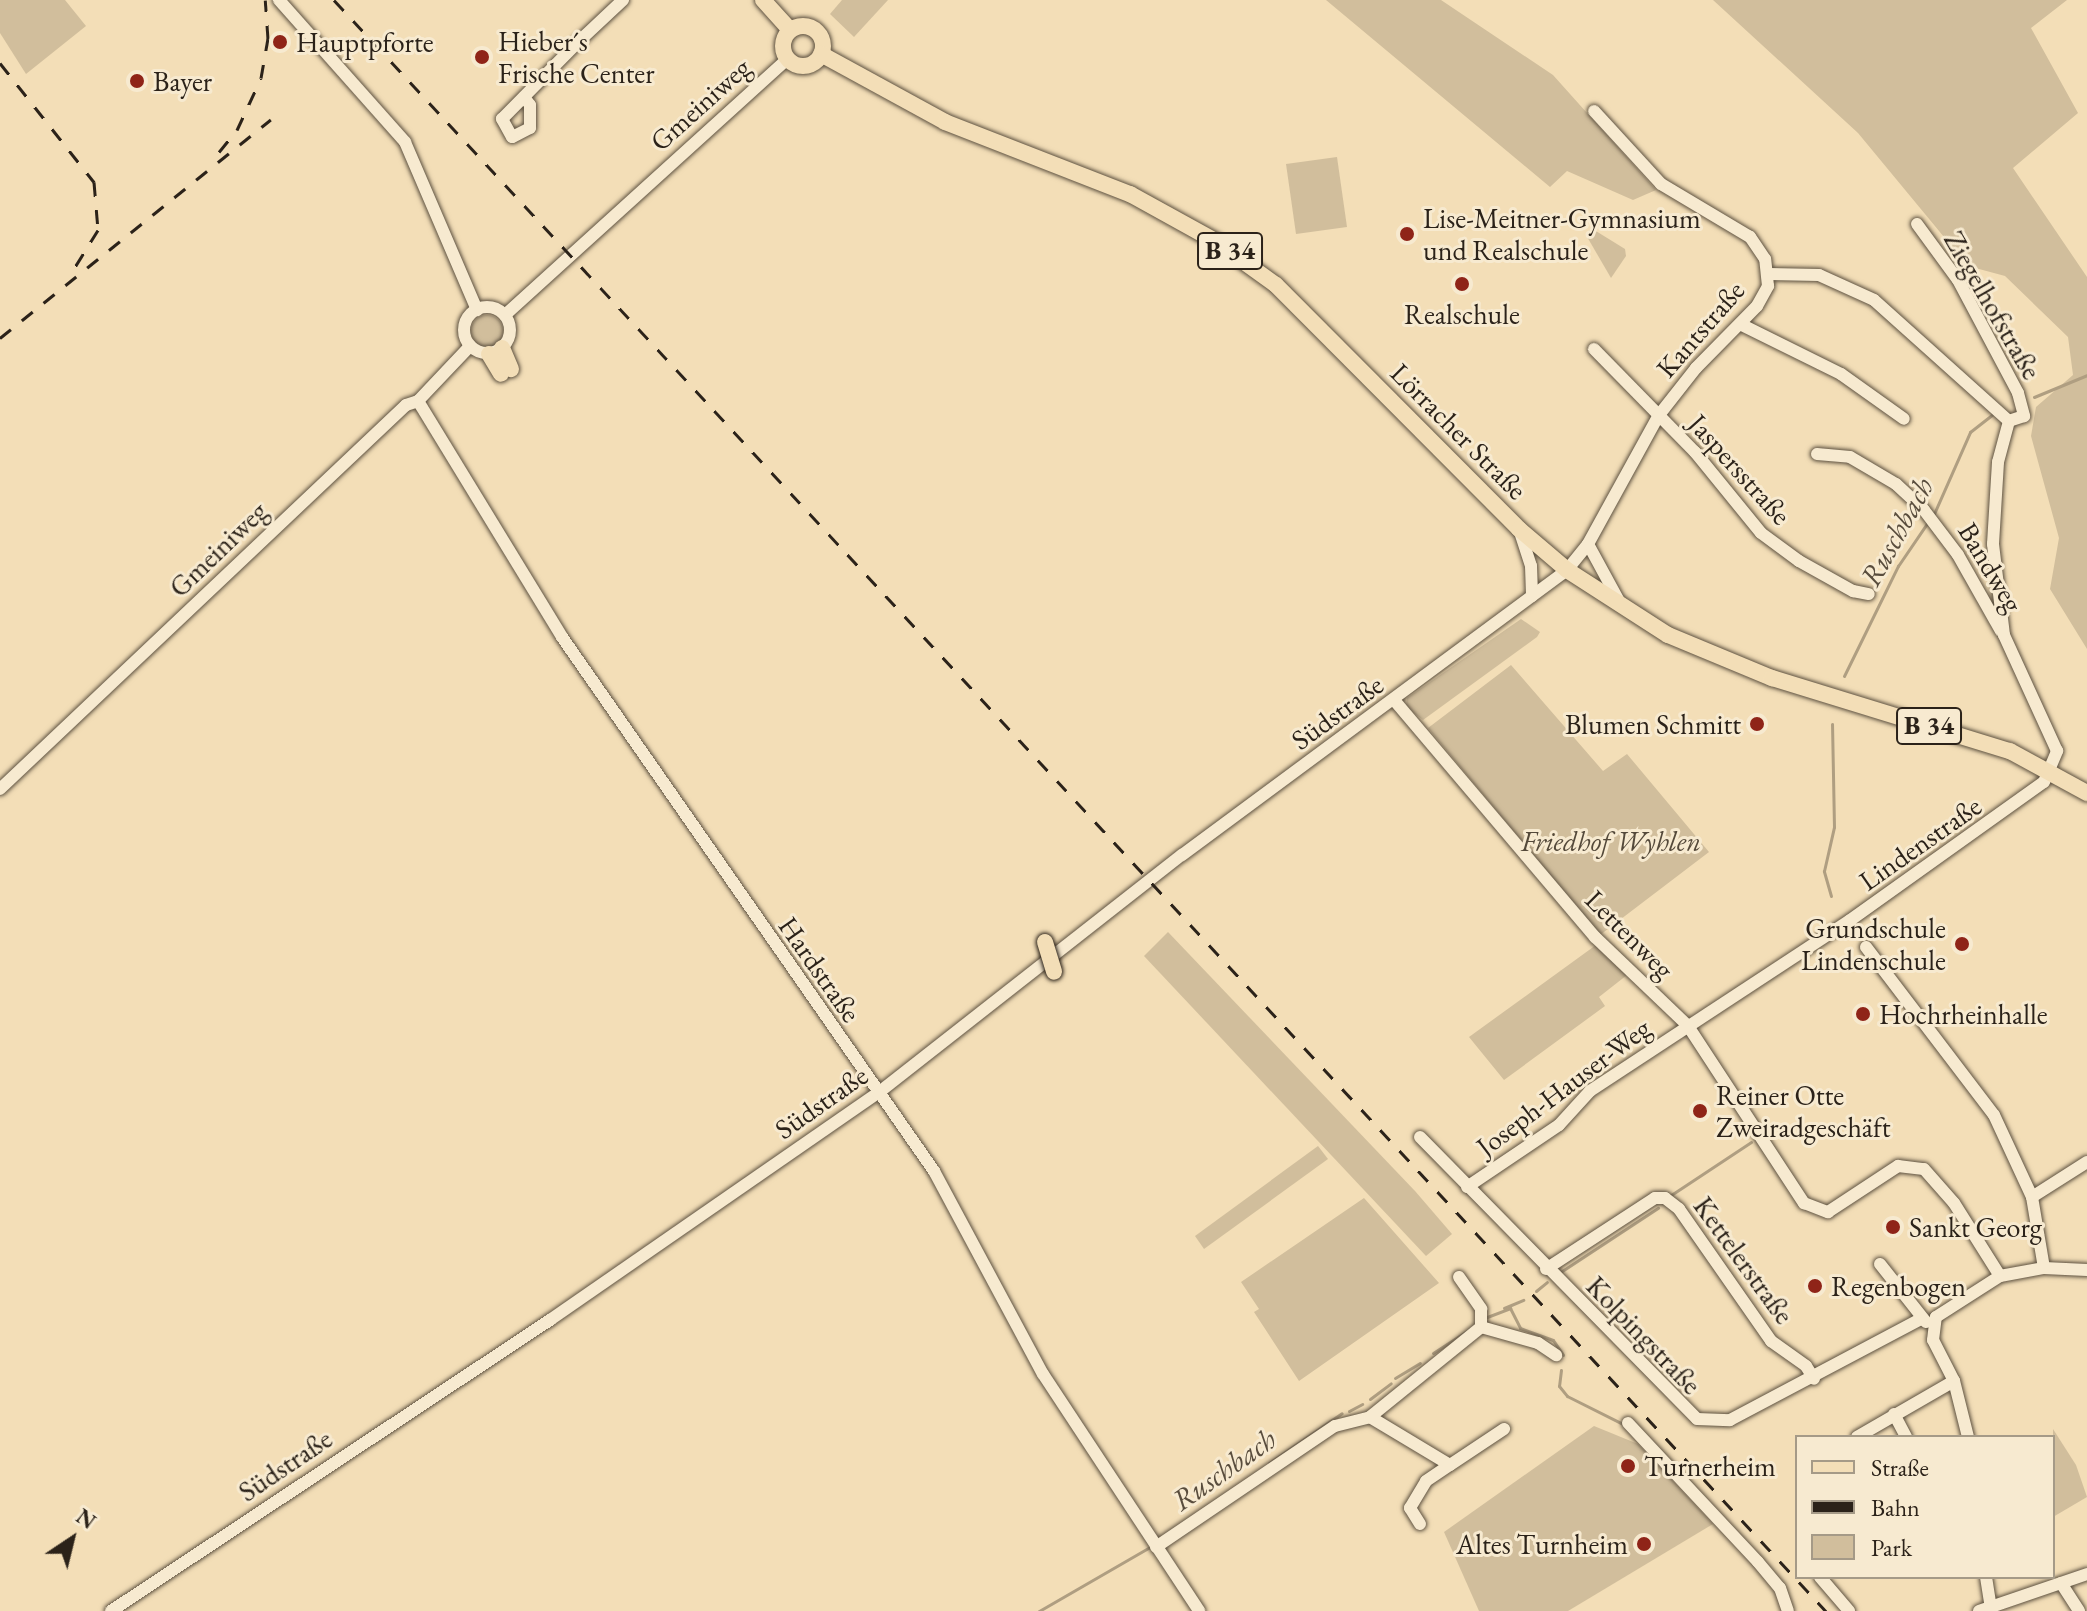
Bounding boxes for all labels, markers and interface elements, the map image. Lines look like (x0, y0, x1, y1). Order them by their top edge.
place label: Hieber´s Frische Center (498, 24, 655, 90)
place label: Hauptpforte (296, 25, 434, 59)
marker: Hauptpforte (271, 33, 289, 51)
marker: Hieber´s Frische Center (473, 48, 491, 66)
street label: Gmeiniweg (643, 50, 757, 158)
place label: Bayer (153, 64, 212, 98)
marker: Bayer (128, 72, 146, 90)
place label: Lise-Meitner-Gymnasium und Realschule (1423, 201, 1701, 267)
marker: Lise-Meitner-Gymnasium und Realschule (1398, 225, 1416, 243)
street label: Ziegelhofstraße (1937, 225, 2049, 385)
road number: B 34 (1196, 229, 1264, 273)
street label: Kantstraße (1649, 274, 1751, 384)
marker: Realschule (1453, 275, 1471, 293)
place label: Realschule (1404, 297, 1520, 331)
street label: Lörracher Straße (1384, 356, 1534, 506)
street label: Jaspersstraße (1682, 407, 1798, 531)
water label: Ruschbach (1852, 471, 1942, 593)
street label: Gmeiniweg (162, 494, 274, 604)
street label: Bandweg (1951, 516, 2031, 618)
street label: Südstraße (1285, 667, 1389, 757)
road number: B 34 (1895, 704, 1963, 748)
place label: Blumen Schmitt (1565, 707, 1741, 741)
marker: Blumen Schmitt (1748, 715, 1766, 733)
street label: Lindenstraße (1853, 789, 1987, 897)
park label: Friedhof Wyhlen (1521, 824, 1701, 858)
street label: Lettenweg (1579, 883, 1681, 985)
street label: Hardstraße (772, 910, 868, 1028)
place label: Grundschule Lindenschule (1801, 911, 1946, 977)
marker: Grundschule Lindenschule (1953, 935, 1971, 953)
place label: Hochrheinhalle (1879, 997, 2048, 1031)
marker: Hochrheinhalle (1854, 1005, 1872, 1023)
street label: Joseph-Hauser-Weg (1469, 1011, 1657, 1163)
street label: Südstraße (768, 1058, 874, 1146)
place label: Reiner Otte Zweiradgeschäft (1716, 1078, 1891, 1144)
marker: Reiner Otte Zweiradgeschäft (1691, 1102, 1709, 1120)
street label: Kettelerstraße (1687, 1190, 1801, 1330)
place label: Sankt Georg (1909, 1210, 2042, 1244)
marker: Sankt Georg (1884, 1218, 1902, 1236)
street label: Kolpingstraße (1579, 1269, 1709, 1401)
place label: Regenbogen (1831, 1269, 1966, 1303)
marker: Regenbogen (1806, 1277, 1824, 1295)
water label: Ruschbach (1165, 1421, 1283, 1519)
street label: Südstraße (232, 1422, 338, 1508)
legend (1795, 1435, 2055, 1579)
place label: Turnerheim (1644, 1449, 1776, 1483)
text: Straße (1871, 1452, 1929, 1483)
marker: Turnerheim (1619, 1457, 1637, 1475)
text: Bahn (1871, 1492, 1920, 1523)
north arrow (32, 1499, 112, 1579)
text: N (70, 1502, 102, 1536)
place label: Altes Turnheim (1456, 1527, 1628, 1561)
text: Park (1871, 1532, 1912, 1563)
marker: Altes Turnheim (1635, 1535, 1653, 1553)

